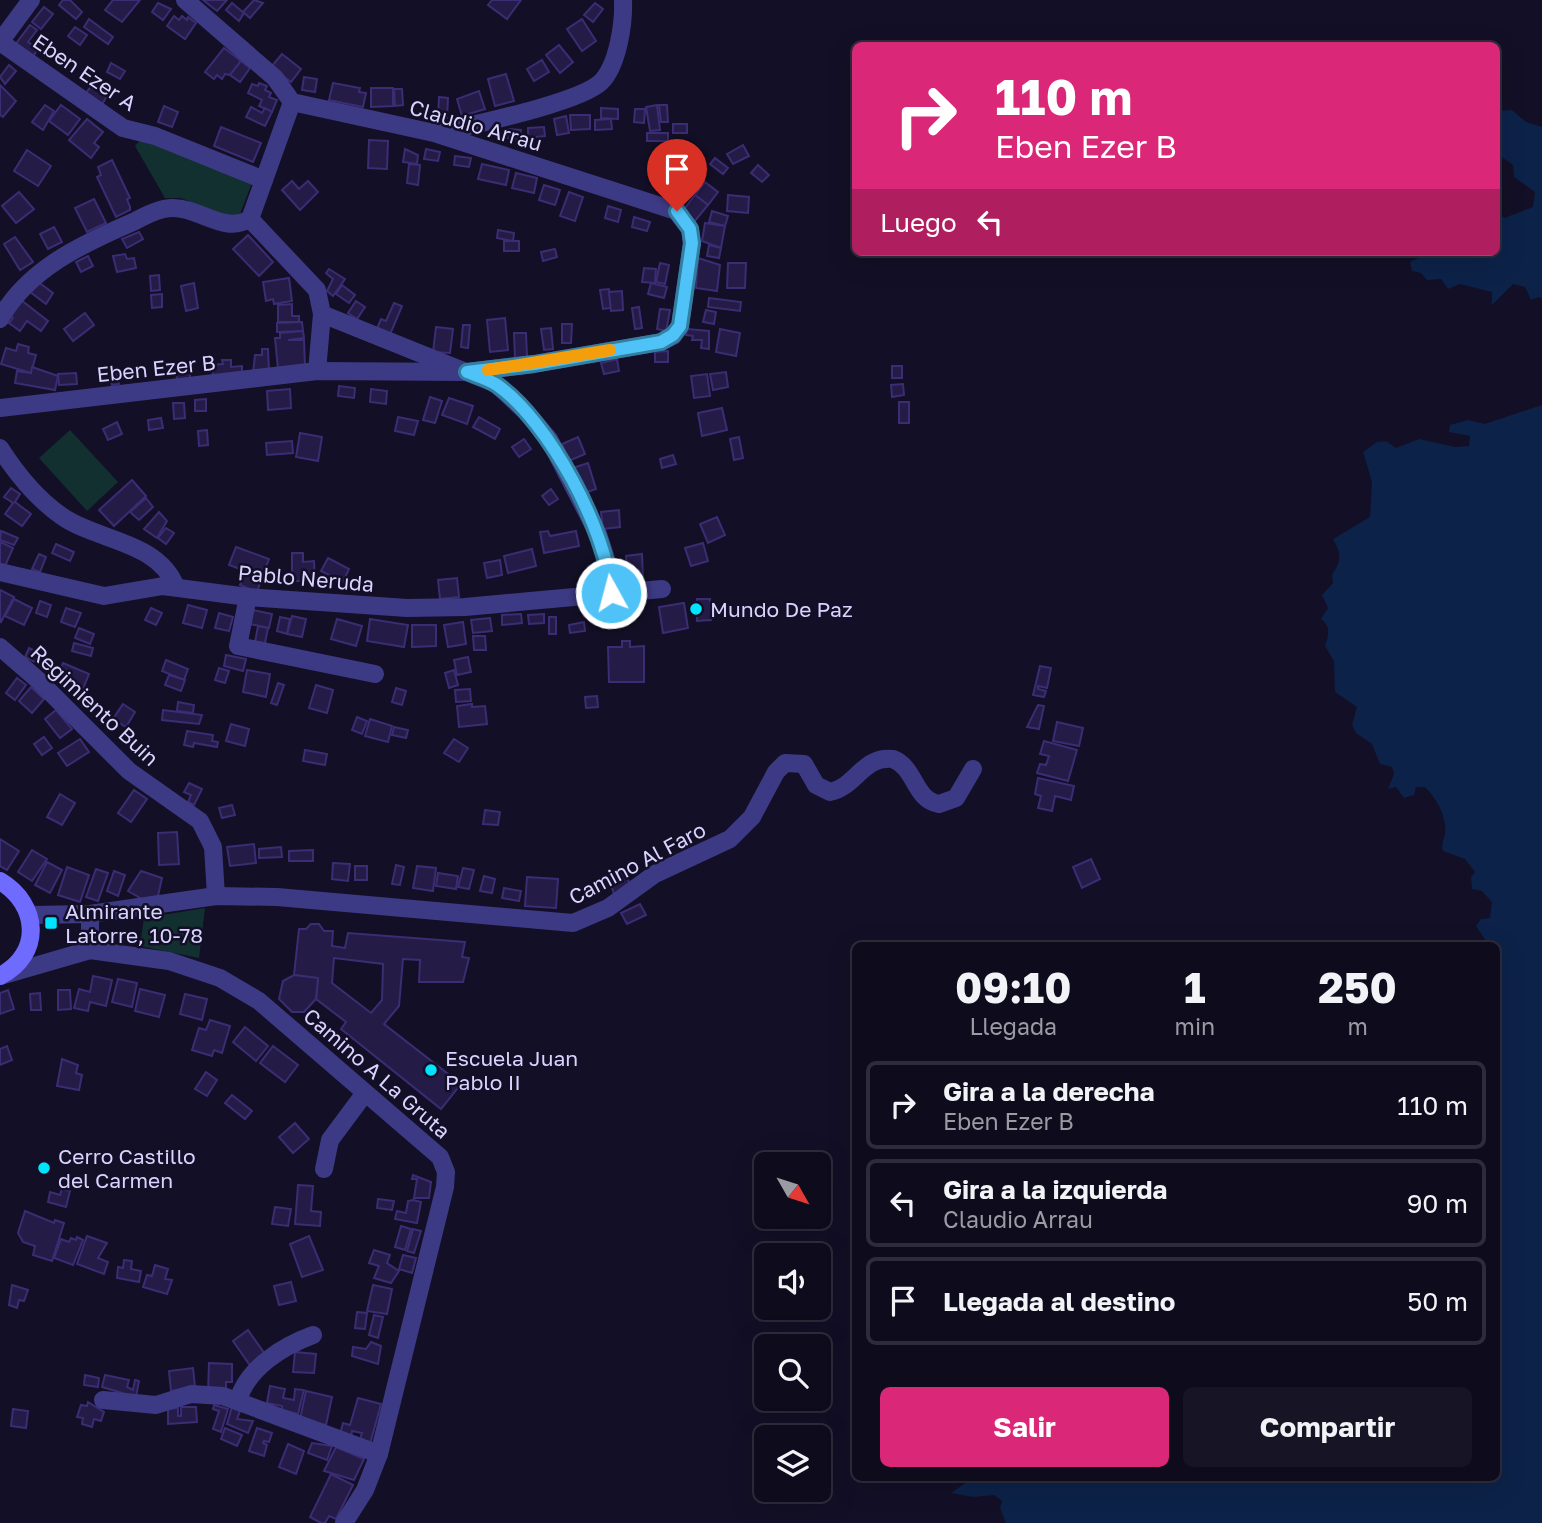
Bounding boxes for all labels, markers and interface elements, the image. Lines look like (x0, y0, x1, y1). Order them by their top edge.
street label: Eben Ezer A (28, 28, 142, 116)
text: 110 m (995, 67, 1132, 126)
icon: right (880, 70, 971, 161)
street label: Claudio Arrau (407, 94, 545, 156)
text: Eben Ezer B (995, 127, 1177, 165)
pin (647, 139, 707, 211)
icon: arrive (658, 150, 696, 188)
icon: left (971, 203, 1009, 241)
text: Luego (880, 207, 957, 238)
street label: Eben Ezer B (95, 349, 217, 387)
position arrow (574, 556, 648, 630)
street label: Pablo Neruda (237, 559, 375, 597)
place label: Mundo De Paz (710, 596, 853, 622)
marker: Mundo De Paz (688, 601, 704, 617)
street label: Regimiento Buin (26, 639, 164, 771)
street label: Camino Al Faro (564, 816, 710, 910)
place label: Almirante Latorre, 10-78 (65, 898, 203, 948)
marker: Almirante Latorre, 10-78 (43, 915, 59, 931)
text: 09:10 (955, 962, 1071, 1012)
text: 1 (1184, 962, 1206, 1012)
text: 250 (1318, 962, 1397, 1012)
street label: Camino A La Gruta (298, 1002, 456, 1144)
text: Llegada (969, 1012, 1057, 1040)
text: min (1175, 1012, 1215, 1040)
text: m (1347, 1012, 1368, 1040)
place label: Escuela Juan Pablo II (445, 1045, 578, 1095)
marker: Escuela Juan Pablo II (423, 1062, 439, 1078)
text: Gira a la derecha (943, 1076, 1155, 1107)
icon: right (884, 1086, 922, 1124)
text: 110 m (1397, 1090, 1468, 1121)
text: Eben Ezer B (943, 1107, 1074, 1135)
place label: Cerro Castillo del Carmen (58, 1143, 196, 1193)
north arrow (754, 1152, 831, 1228)
map controls (754, 1152, 831, 1502)
marker: Cerro Castillo del Carmen (36, 1160, 52, 1176)
text: Gira a la izquierda (943, 1174, 1167, 1205)
icon: left (884, 1184, 922, 1222)
text: 90 m (1407, 1188, 1468, 1219)
text: Claudio Arrau (943, 1205, 1093, 1233)
button: sound (754, 1243, 831, 1320)
icon: arrive (884, 1282, 922, 1320)
text: Llegada al destino (943, 1286, 1175, 1317)
text: 50 m (1407, 1286, 1468, 1317)
button: search (754, 1334, 831, 1411)
button: Salir (880, 1387, 1169, 1467)
button: Compartir (1183, 1387, 1472, 1467)
button: layers (754, 1425, 831, 1502)

